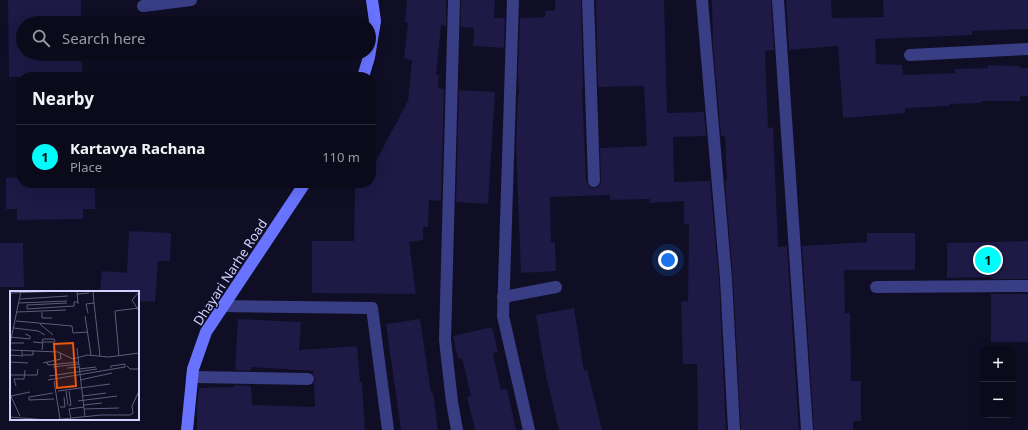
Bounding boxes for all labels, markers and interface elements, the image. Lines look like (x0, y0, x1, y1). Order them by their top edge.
search box (16, 16, 376, 60)
icon: search (30, 27, 52, 49)
text: Search here (62, 28, 145, 48)
text: Nearby (32, 87, 94, 110)
text: Kartavya Rachana (70, 138, 205, 158)
text: 1 (41, 148, 49, 166)
text: 110 m (322, 148, 360, 166)
text: Place (70, 158, 102, 176)
street label: Dhayari Narhe Road (189, 215, 271, 329)
pin: 1 (975, 245, 1001, 275)
your location (658, 250, 678, 270)
inset map (10, 291, 139, 420)
map controls (980, 346, 1016, 418)
button: + (980, 346, 1016, 382)
button: − (980, 382, 1016, 418)

